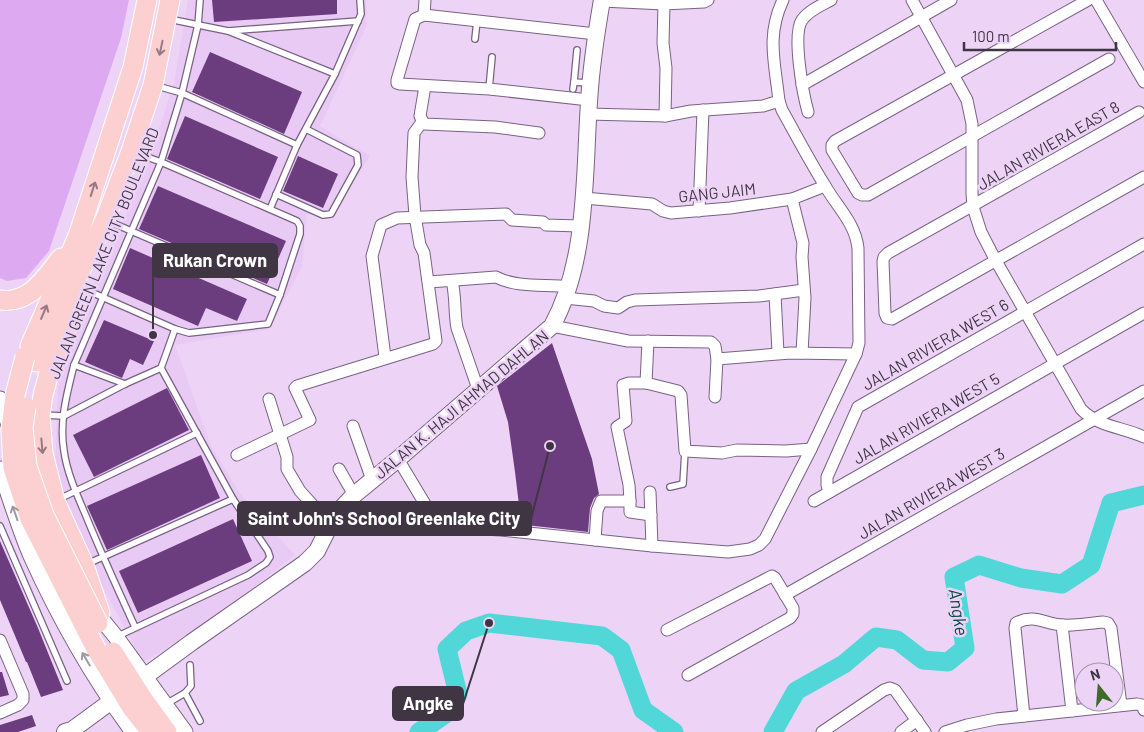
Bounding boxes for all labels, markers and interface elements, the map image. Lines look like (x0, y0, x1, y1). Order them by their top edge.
scale bar (964, 20, 1116, 52)
text: 100 m (972, 27, 1010, 45)
one-way arrow (156, 39, 165, 55)
street label: JALAN RIVIERA EAST 8 (973, 96, 1123, 194)
street label: JALAN GREEN LAKE CITY BOULEVARD (44, 125, 162, 381)
street label: GANG JAIM (677, 178, 757, 206)
one-way arrow (89, 181, 99, 197)
callout: Rukan Crown (153, 244, 277, 277)
text: Rukan Crown (163, 249, 267, 271)
street label: JALAN RIVIERA WEST 6 (858, 294, 1012, 394)
one-way arrow (40, 305, 50, 320)
street label: JALAN K. HAJI AHMAD DAHLAN (370, 326, 552, 482)
street label: JALAN RIVIERA WEST 5 (849, 368, 1003, 468)
one-way arrow (38, 438, 47, 454)
street label: JALAN RIVIERA WEST 3 (854, 443, 1008, 543)
callout: Saint John's School Greenlake City (238, 502, 531, 535)
one-way arrow (10, 506, 19, 522)
text: Saint John's School Greenlake City (248, 507, 520, 529)
water label: Angke (944, 587, 974, 637)
one-way arrow (80, 653, 90, 667)
north arrow (1074, 662, 1124, 712)
text: N (1088, 665, 1102, 684)
callout: Angke (393, 687, 463, 720)
text: Angke (403, 692, 453, 714)

